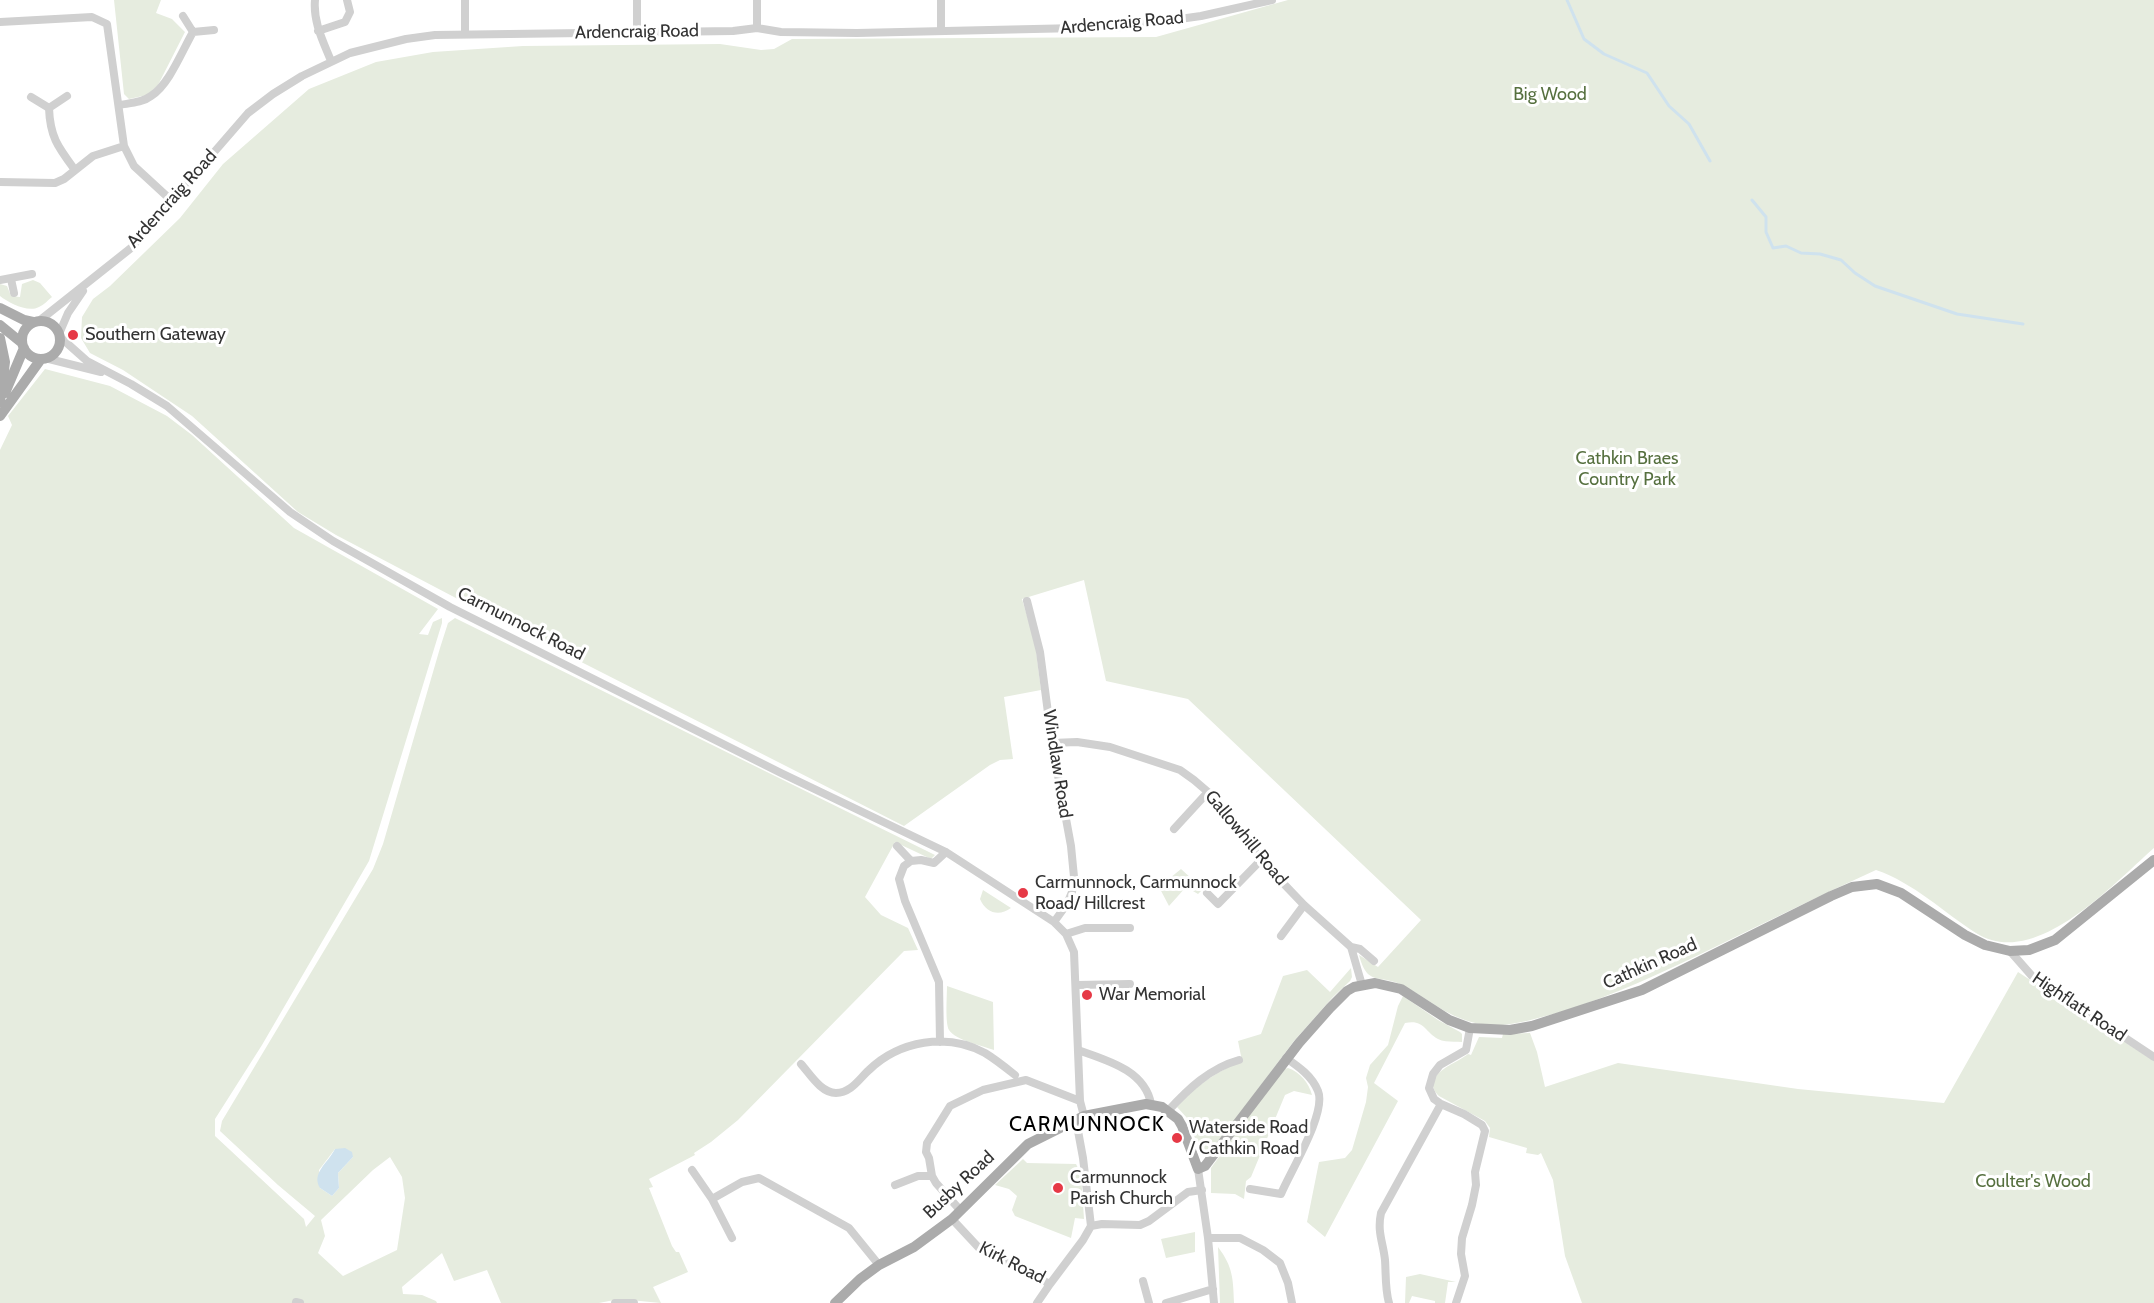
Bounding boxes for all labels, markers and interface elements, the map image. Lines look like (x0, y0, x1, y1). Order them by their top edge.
street label: Ardencraig Road (1059, 7, 1185, 39)
street label: Ardencraig Road (575, 20, 699, 44)
park label: Big Wood (1513, 84, 1587, 106)
street label: Ardencraig Road (122, 146, 222, 252)
place label: Southern Gateway (85, 324, 226, 346)
marker: Southern Gateway (66, 328, 80, 342)
park label: Cathkin Braes Country Park (1576, 448, 1678, 490)
street label: Carmunnock Road (454, 583, 588, 665)
street label: Windlaw Road (1038, 708, 1076, 820)
street label: Gallowhill Road (1200, 786, 1292, 890)
place label: Carmunnock, Carmunnock Road/ Hillcrest (1035, 872, 1237, 914)
marker: Carmunnock, Carmunnock Road/ Hillcrest (1016, 886, 1030, 900)
street label: Cathkin Road (1600, 934, 1700, 994)
street label: Highflatt Road (2028, 968, 2130, 1046)
place label: War Memorial (1099, 984, 1205, 1006)
marker: War Memorial (1080, 988, 1094, 1002)
district label: CARMUNNOCK (1009, 1112, 1165, 1138)
place label: Waterside Road / Cathkin Road (1189, 1117, 1308, 1160)
marker: Waterside Road / Cathkin Road (1170, 1131, 1184, 1145)
street label: Busby Road (919, 1147, 999, 1223)
place label: Carmunnock Parish Church (1070, 1167, 1173, 1210)
park label: Coulter's Wood (1975, 1171, 2091, 1193)
marker: Carmunnock Parish Church (1051, 1181, 1065, 1195)
street label: Kirk Road (975, 1237, 1049, 1289)

